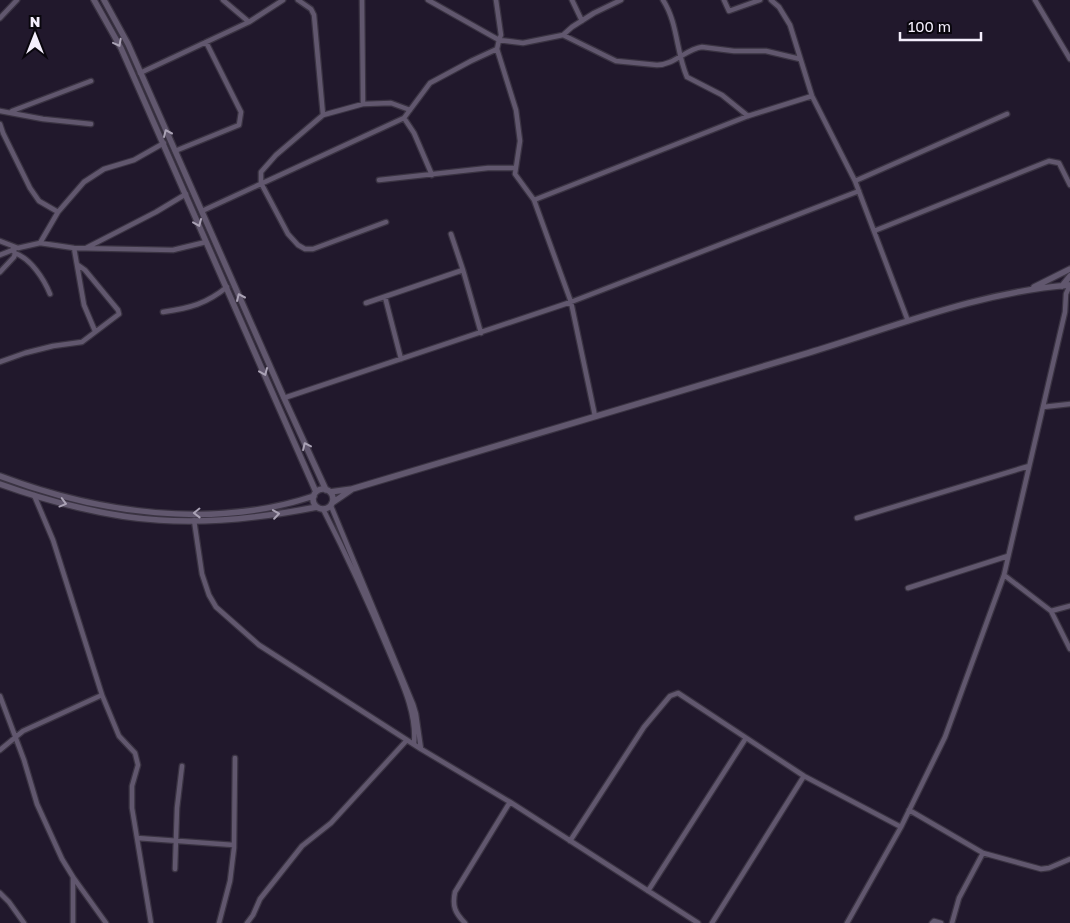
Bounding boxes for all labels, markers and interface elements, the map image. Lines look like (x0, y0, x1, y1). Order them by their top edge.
north arrow (10, 10, 60, 60)
scale bar (900, 10, 981, 42)
text: N (30, 13, 40, 30)
text: 100 m (908, 17, 951, 35)
one-way arrow (112, 37, 122, 46)
one-way arrow (162, 129, 173, 138)
one-way arrow (192, 218, 203, 227)
one-way arrow (235, 293, 246, 302)
one-way arrow (258, 367, 269, 376)
one-way arrow (302, 442, 312, 451)
one-way arrow (59, 497, 67, 507)
one-way arrow (193, 508, 201, 519)
one-way arrow (273, 509, 281, 520)

